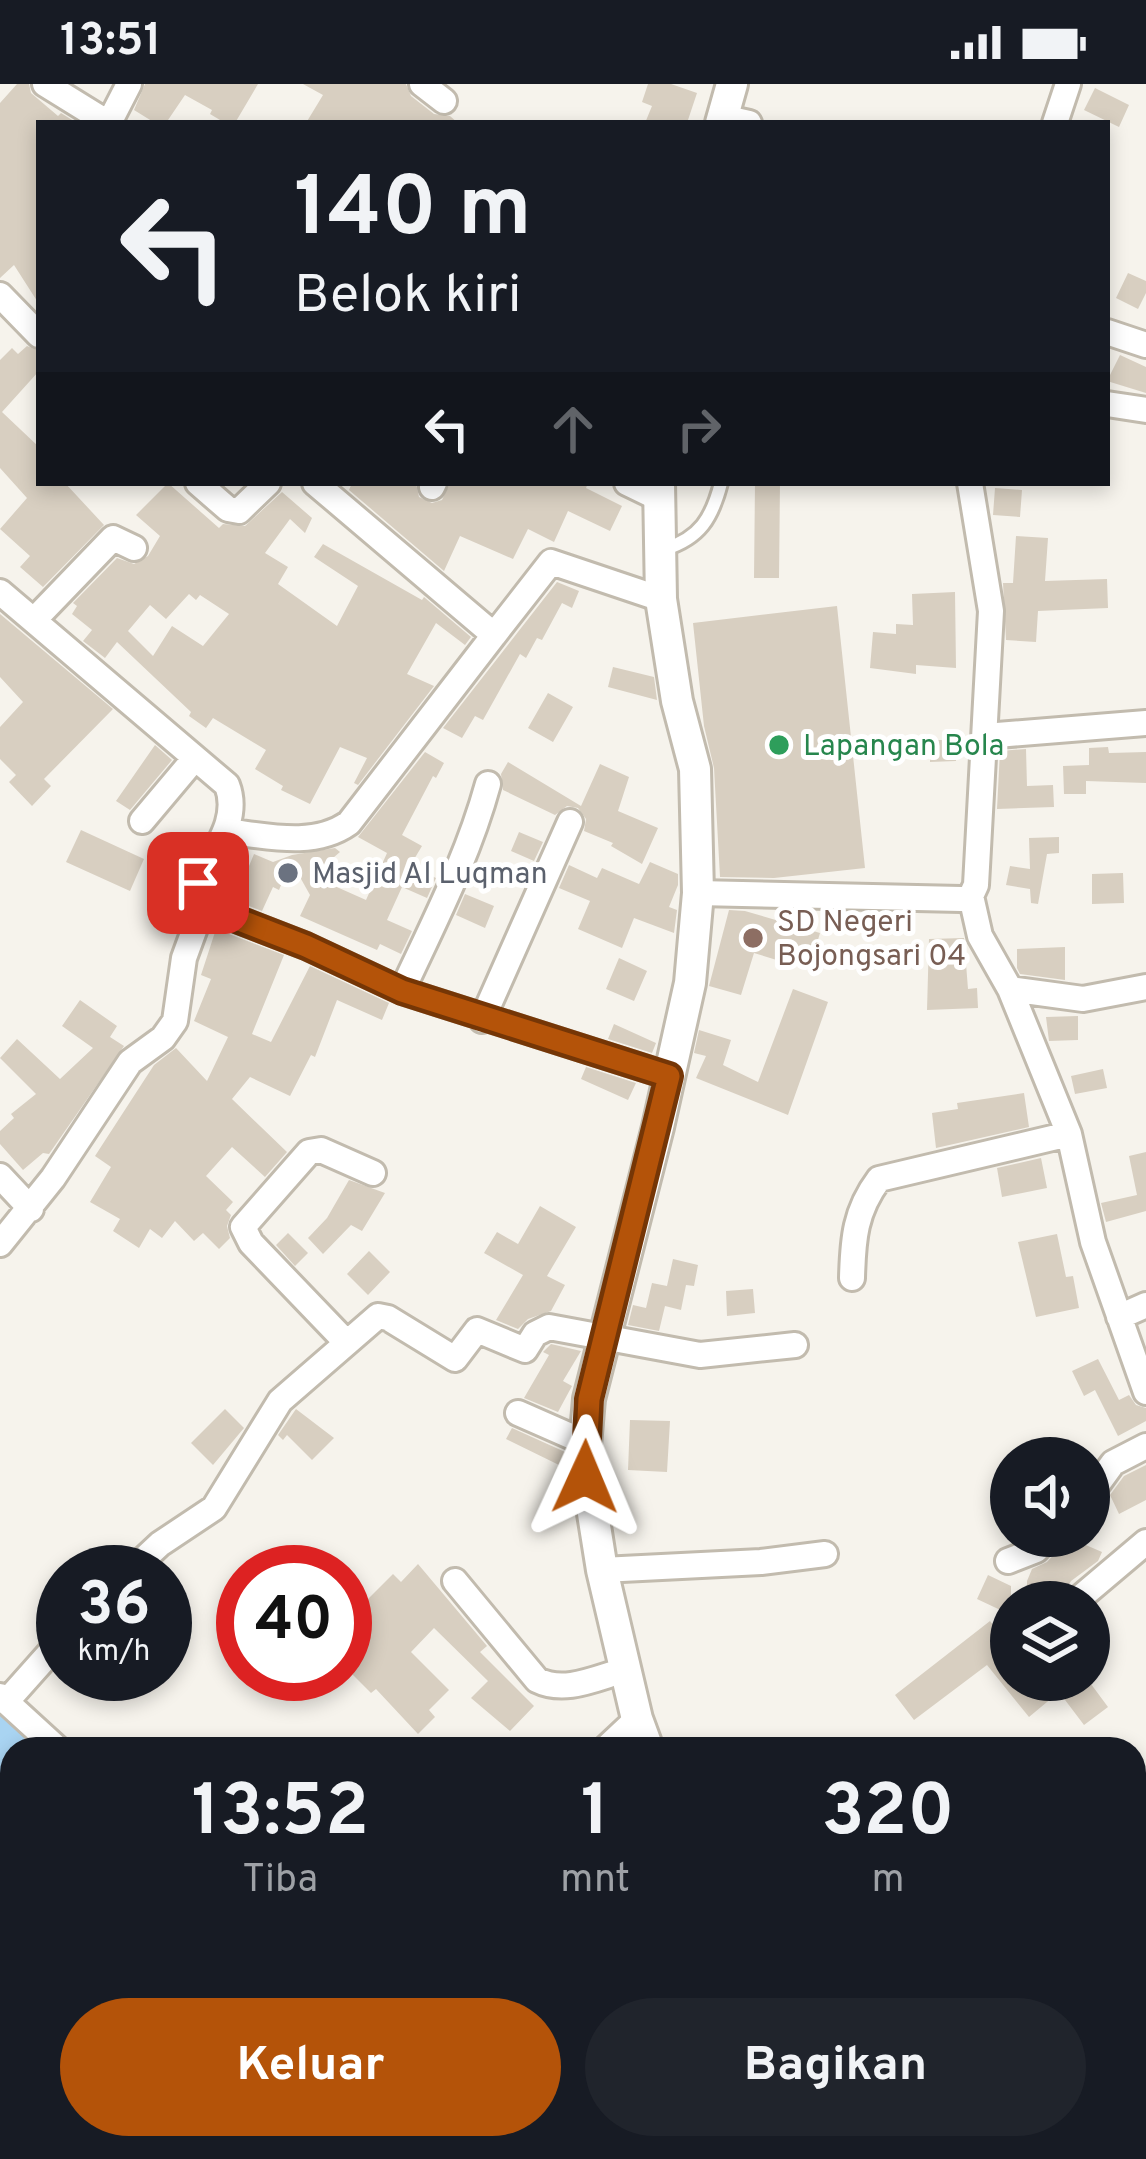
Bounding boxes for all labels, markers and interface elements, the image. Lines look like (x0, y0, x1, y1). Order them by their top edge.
text: 13:51 (60, 14, 161, 71)
text: 140 m (294, 159, 531, 265)
icon: left (96, 168, 252, 324)
text: Belok kiri (294, 263, 521, 332)
icon: left (414, 396, 480, 462)
icon: ahead (540, 396, 606, 462)
icon: right (666, 396, 732, 462)
place label: Lapangan Bola (803, 729, 1004, 766)
marker: Lapangan Bola (766, 732, 792, 758)
pin (147, 832, 249, 934)
icon: arrive (165, 850, 231, 916)
place label: Masjid Al Luqman (312, 857, 548, 894)
marker: Masjid Al Luqman (275, 860, 301, 886)
place label: SD Negeri Bojongsari 04 (777, 905, 966, 976)
marker: SD Negeri Bojongsari 04 (740, 925, 766, 951)
position arrow (522, 1414, 648, 1540)
map controls (990, 1437, 1110, 1701)
button: sound (990, 1437, 1110, 1557)
speed limit sign: 40 (216, 1545, 372, 1701)
text: 36 (78, 1570, 150, 1646)
button: layers (990, 1581, 1110, 1701)
text: km/h (78, 1634, 150, 1671)
text: 13:52 (191, 1769, 369, 1861)
text: 1 (581, 1769, 610, 1861)
text: 320 (821, 1769, 955, 1861)
text: Tiba (242, 1857, 318, 1906)
text: mnt (560, 1857, 630, 1906)
text: m (871, 1857, 905, 1906)
button: Keluar (60, 1998, 561, 2136)
button: Bagikan (585, 1998, 1086, 2136)

